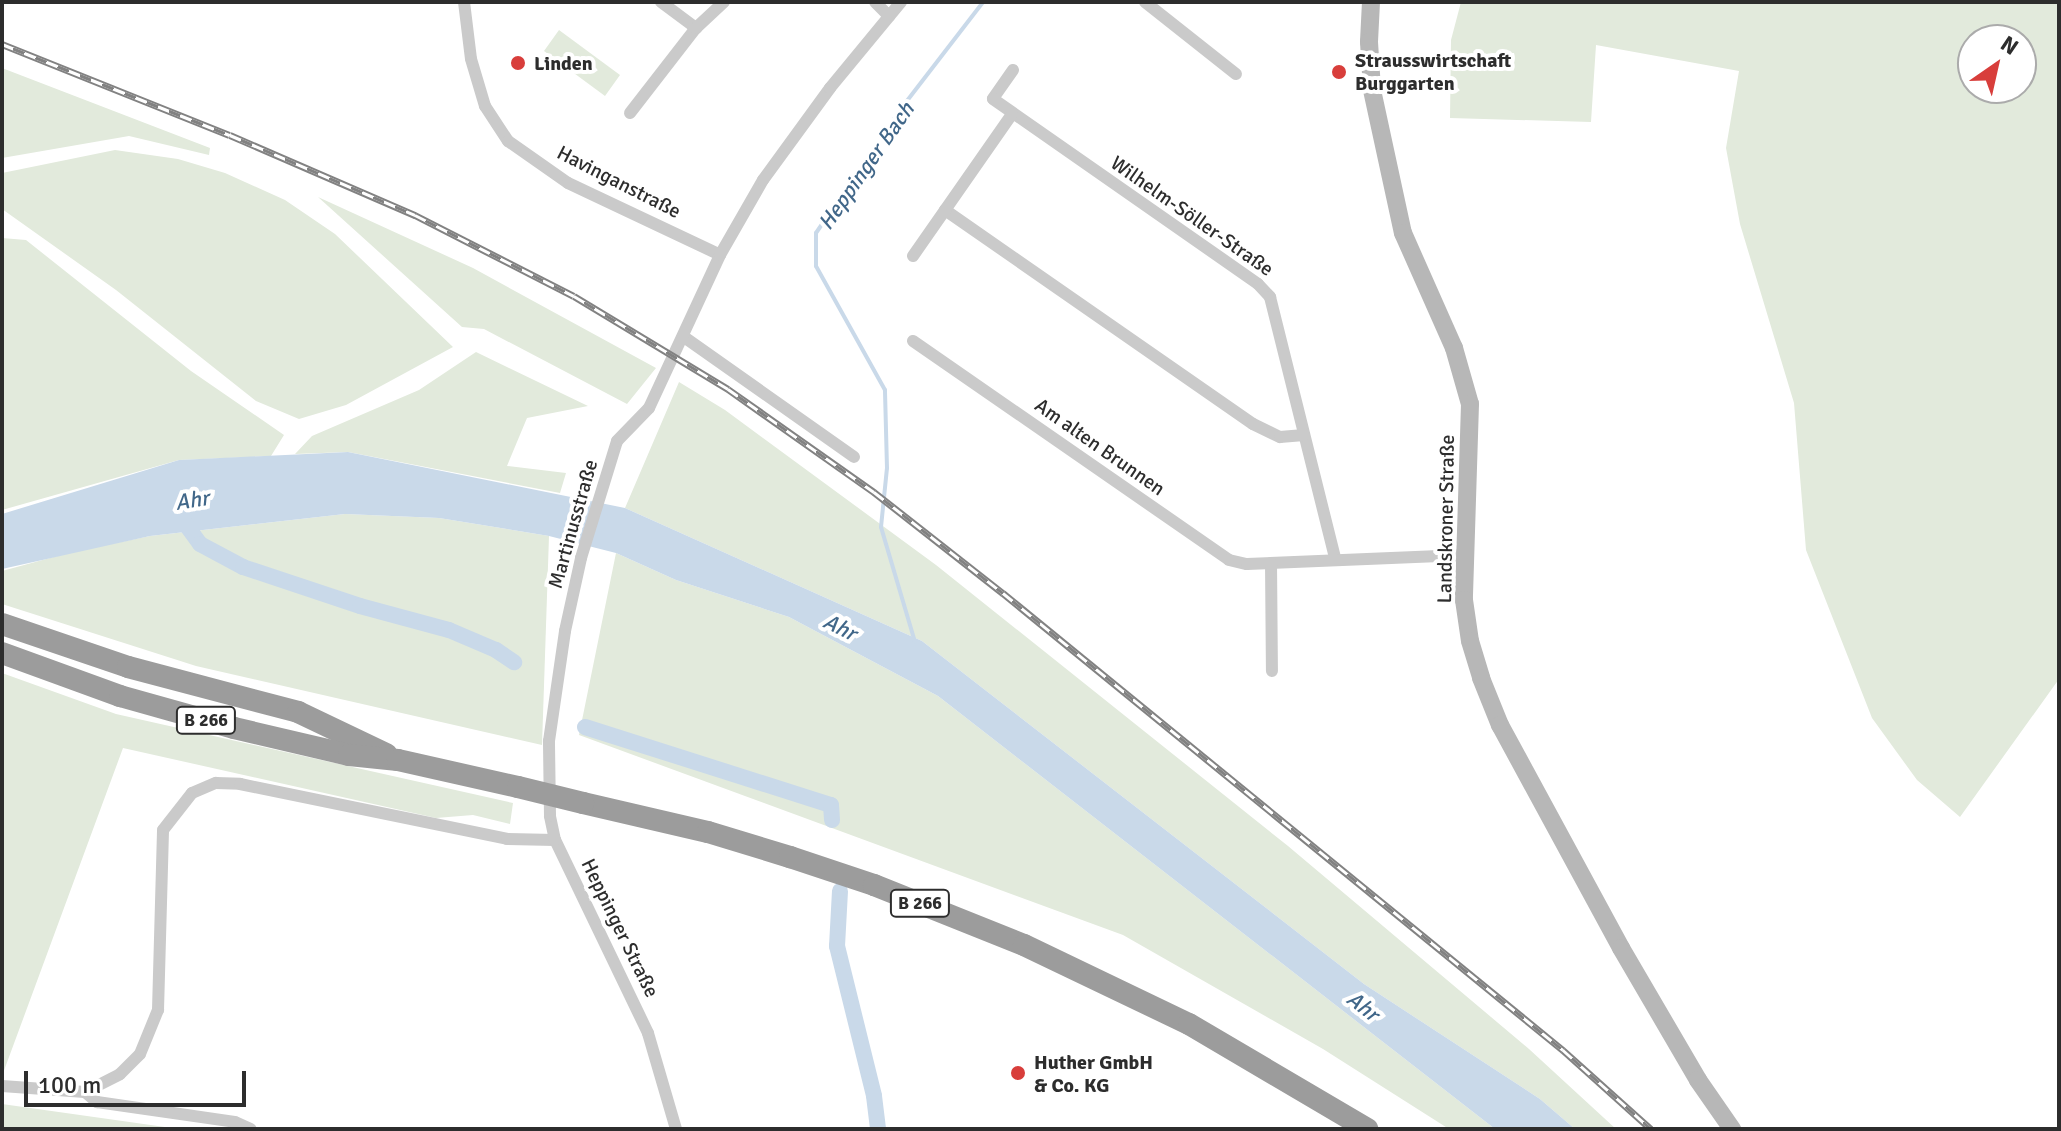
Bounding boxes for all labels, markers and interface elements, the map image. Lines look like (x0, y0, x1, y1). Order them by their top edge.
north arrow (1957, 24, 2037, 104)
text: N (1996, 30, 2023, 61)
place label: Strausswirtschaft Burggarten (1355, 48, 1511, 95)
place label: Linden (534, 51, 593, 75)
marker: Linden (509, 54, 527, 72)
marker: Strausswirtschaft Burggarten (1330, 63, 1348, 81)
water label: Heppinger Bach (812, 97, 920, 235)
street label: Havinganstraße (553, 140, 685, 224)
street label: Wilhelm-Söller-Straße (1106, 151, 1278, 281)
street label: Am alten Brunnen (1030, 393, 1170, 501)
street label: Landskroner Straße (1433, 434, 1459, 604)
street label: Martinusstraße (543, 457, 603, 591)
water label: Ahr (173, 484, 211, 516)
water label: Ahr (819, 608, 861, 646)
road number: B 266 (174, 706, 238, 734)
street label: Heppinger Straße (576, 855, 664, 1001)
road number: B 266 (888, 889, 952, 917)
water label: Ahr (1342, 985, 1384, 1027)
place label: Huther GmbH & Co. KG (1034, 1050, 1153, 1097)
scale bar (28, 1055, 250, 1105)
marker: Huther GmbH & Co. KG (1009, 1064, 1027, 1082)
text: 100 m (38, 1070, 101, 1100)

